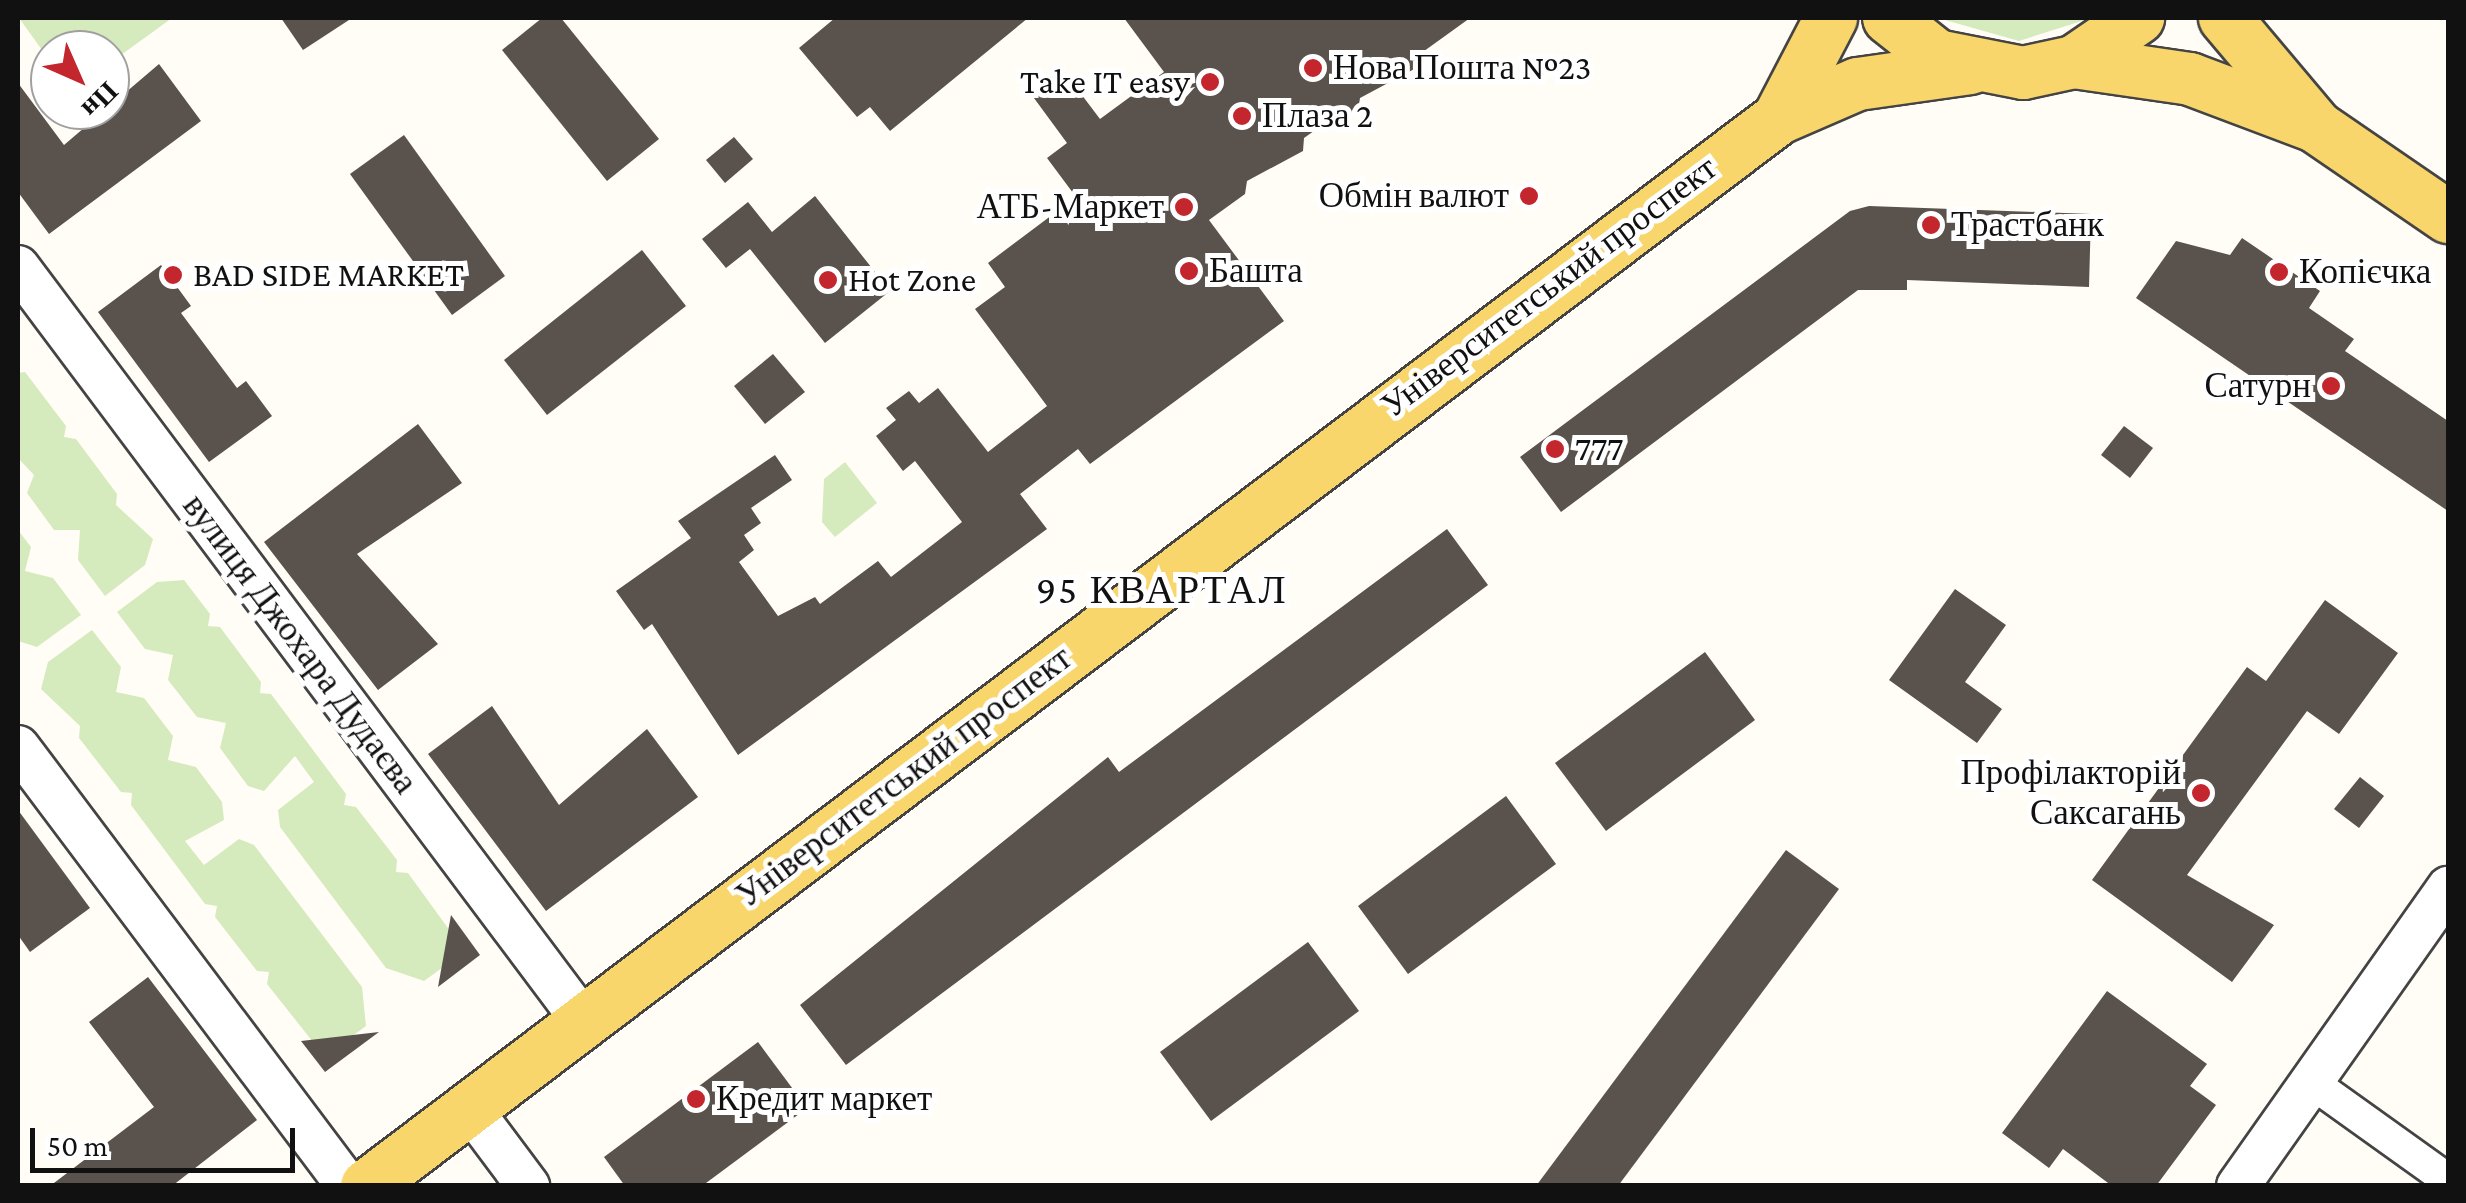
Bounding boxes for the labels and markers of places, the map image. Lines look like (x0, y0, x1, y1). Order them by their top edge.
place label: Нова Пошта №23 (1333, 47, 1591, 89)
marker: Нова Пошта №23 (1302, 57, 1324, 79)
place label: Take IT easy (1020, 61, 1190, 103)
marker: Take IT easy (1199, 71, 1221, 93)
place label: Плаза 2 (1262, 95, 1373, 137)
marker: Плаза 2 (1231, 105, 1253, 127)
place label: Обмін валют (1319, 175, 1509, 217)
marker: Обмін валют (1518, 185, 1540, 207)
place label: АТБ-Маркет (976, 186, 1164, 228)
marker: АТБ-Маркет (1173, 196, 1195, 218)
place label: Трастбанк (1951, 204, 2104, 246)
marker: Трастбанк (1920, 214, 1942, 236)
place label: Башта (1209, 250, 1303, 292)
place label: Копієчка (2299, 251, 2431, 293)
place label: BAD SIDE MARKET (193, 254, 464, 296)
place label: Hot Zone (848, 259, 976, 301)
marker: Башта (1178, 260, 1200, 282)
marker: Копієчка (2268, 261, 2290, 283)
marker: BAD SIDE MARKET (162, 264, 184, 286)
marker: Hot Zone (817, 269, 839, 291)
place label: Сатурн (2204, 365, 2311, 407)
marker: Сатурн (2320, 375, 2342, 397)
place label: 777 (1575, 428, 1623, 470)
marker: 777 (1544, 438, 1566, 460)
place label: Профілакторій Саксагань (1960, 752, 2181, 834)
marker: Профілакторій Саксагань (2190, 782, 2212, 804)
place label: Кредит маркет (716, 1078, 932, 1120)
marker: Кредит маркет (685, 1088, 707, 1110)

